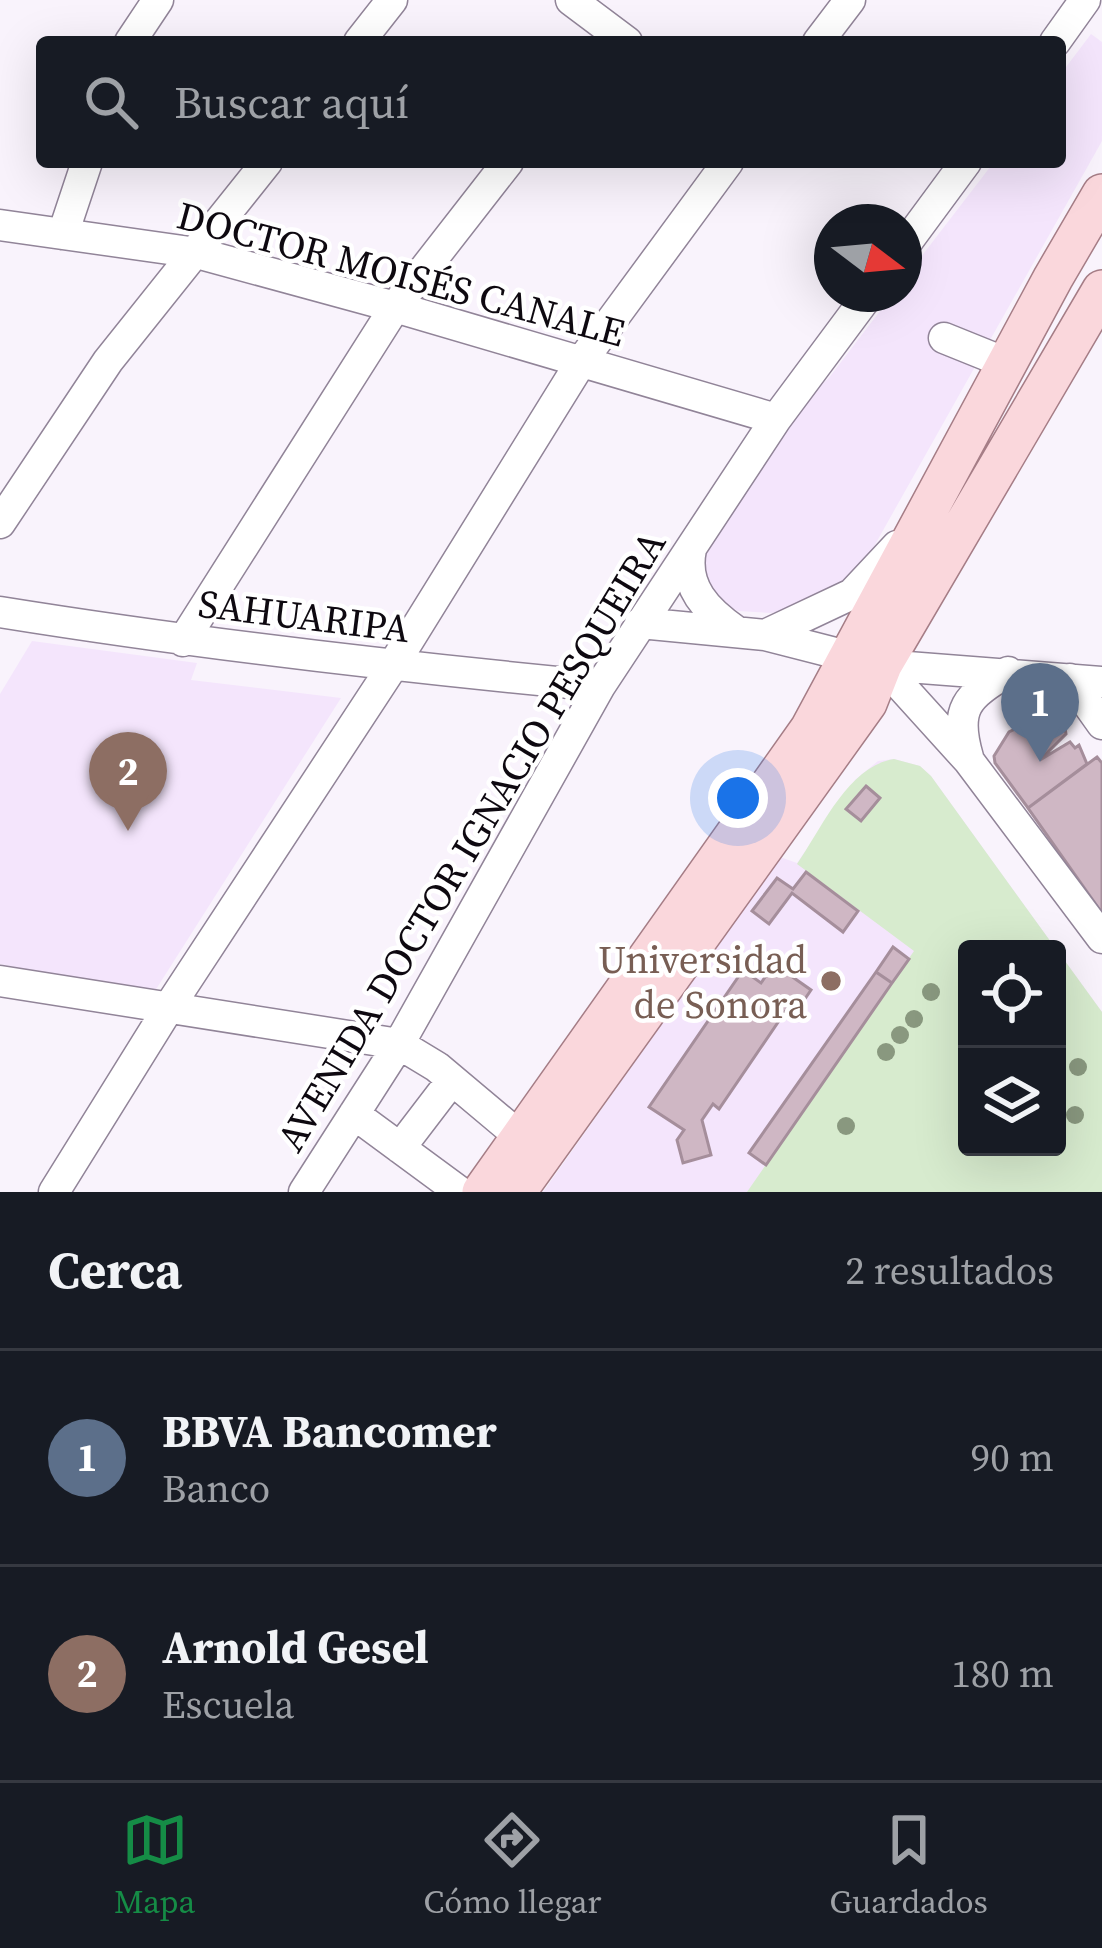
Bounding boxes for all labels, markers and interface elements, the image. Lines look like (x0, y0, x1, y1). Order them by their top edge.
search box (36, 36, 1066, 168)
icon: search (78, 69, 144, 135)
text: Buscar aquí (174, 71, 409, 133)
street label: DOCTOR MOISÉS CANALE (171, 189, 631, 359)
north arrow (814, 204, 922, 312)
street label: AVENIDA DOCTOR IGNACIO PESQUEIRA (264, 521, 678, 1161)
street label: SAHUARIPA (195, 577, 413, 655)
pin: 1 (1001, 663, 1079, 762)
pin: 2 (89, 732, 167, 831)
your location (708, 768, 768, 828)
place label: Universidad de Sonora (598, 933, 807, 1031)
map controls (958, 940, 1066, 1156)
button: locate (958, 940, 1066, 1048)
marker: Universidad de Sonora (818, 968, 844, 994)
button: layers (958, 1048, 1066, 1156)
text: Cerca (48, 1235, 182, 1305)
text: 2 resultados (845, 1244, 1054, 1297)
text: BBVA Bancomer (162, 1400, 497, 1462)
text: 1 (76, 1431, 98, 1484)
text: 90 m (971, 1431, 1054, 1484)
text: Banco (162, 1462, 270, 1515)
text: Arnold Gesel (162, 1616, 429, 1678)
text: 2 (76, 1647, 98, 1700)
text: 180 m (951, 1647, 1054, 1700)
text: Escuela (162, 1678, 294, 1731)
tab: Mapa (114, 1807, 195, 1924)
tab: Cómo llegar (423, 1807, 601, 1924)
tab: Guardados (830, 1807, 988, 1924)

